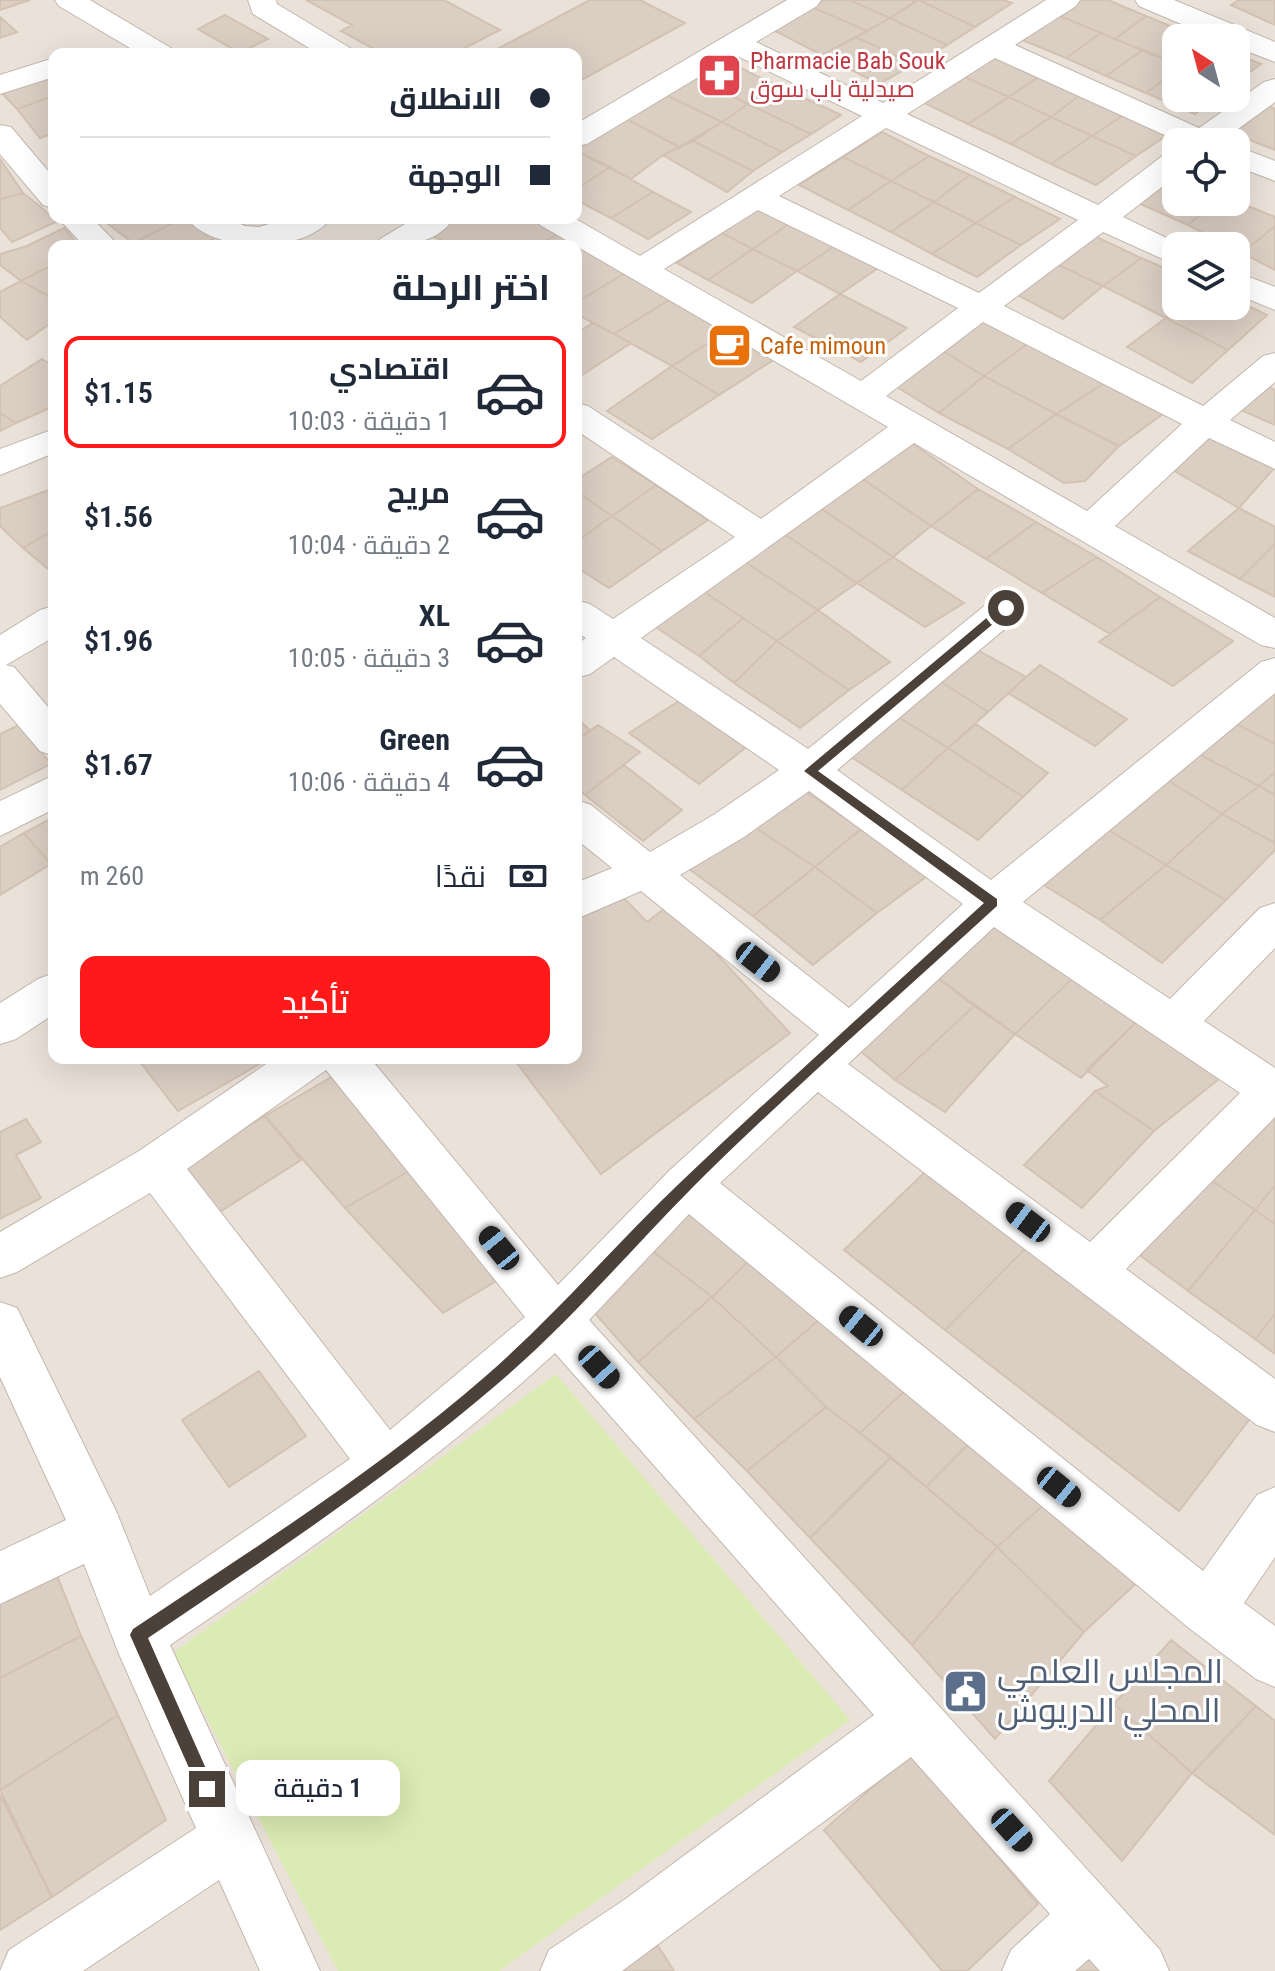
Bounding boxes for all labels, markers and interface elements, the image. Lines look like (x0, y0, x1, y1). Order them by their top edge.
north arrow (1162, 24, 1250, 112)
map controls (1162, 24, 1250, 320)
place label: Pharmacie Bab Souk صيدلية باب سوق (750, 47, 946, 104)
pharmacy icon: Pharmacie Bab Souk صيدلية باب سوق (695, 51, 743, 99)
text: الانطلاق (389, 81, 502, 116)
button: locate (1162, 128, 1250, 216)
text: الوجهة (408, 158, 502, 193)
button: layers (1162, 232, 1250, 320)
text: اختر الرحلة (392, 267, 550, 309)
cafe icon: Cafe mimoun (705, 322, 753, 370)
place label: Cafe mimoun (760, 332, 886, 360)
text: اقتصادي (329, 351, 450, 386)
icon: car (474, 356, 546, 428)
text: $1.15 (84, 375, 153, 410)
text: 1 دقيقة · 10:03 (288, 406, 450, 436)
text: مريح (387, 475, 450, 510)
icon: car (474, 480, 546, 552)
text: $1.56 (84, 499, 153, 534)
text: 2 دقيقة · 10:04 (288, 530, 450, 560)
route start (988, 590, 1024, 626)
text: XL (419, 598, 450, 633)
icon: car (474, 604, 546, 676)
text: $1.96 (84, 623, 153, 658)
text: 3 دقيقة · 10:05 (288, 643, 450, 673)
text: Green (379, 722, 450, 757)
icon: car (474, 728, 546, 800)
text: $1.67 (84, 747, 153, 782)
text: 4 دقيقة · 10:06 (288, 767, 450, 797)
icon: cash (506, 854, 550, 898)
text: نقدًا (435, 859, 486, 894)
text: 260 m (80, 861, 144, 891)
car (732, 938, 784, 986)
button: تأكيد (80, 956, 550, 1048)
car (1002, 1198, 1054, 1246)
car (475, 1222, 523, 1274)
car (835, 1302, 887, 1350)
car (574, 1341, 624, 1393)
car (1033, 1463, 1085, 1511)
place label: المجلس العلمي المحلي الدريوش (997, 1651, 1223, 1737)
public building icon: المجلس العلمي المحلي الدريوش (942, 1667, 990, 1715)
callout: 1 دقيقة (235, 1761, 399, 1817)
route end (189, 1771, 225, 1807)
text: 1 دقيقة (274, 1773, 362, 1803)
car (987, 1804, 1037, 1856)

